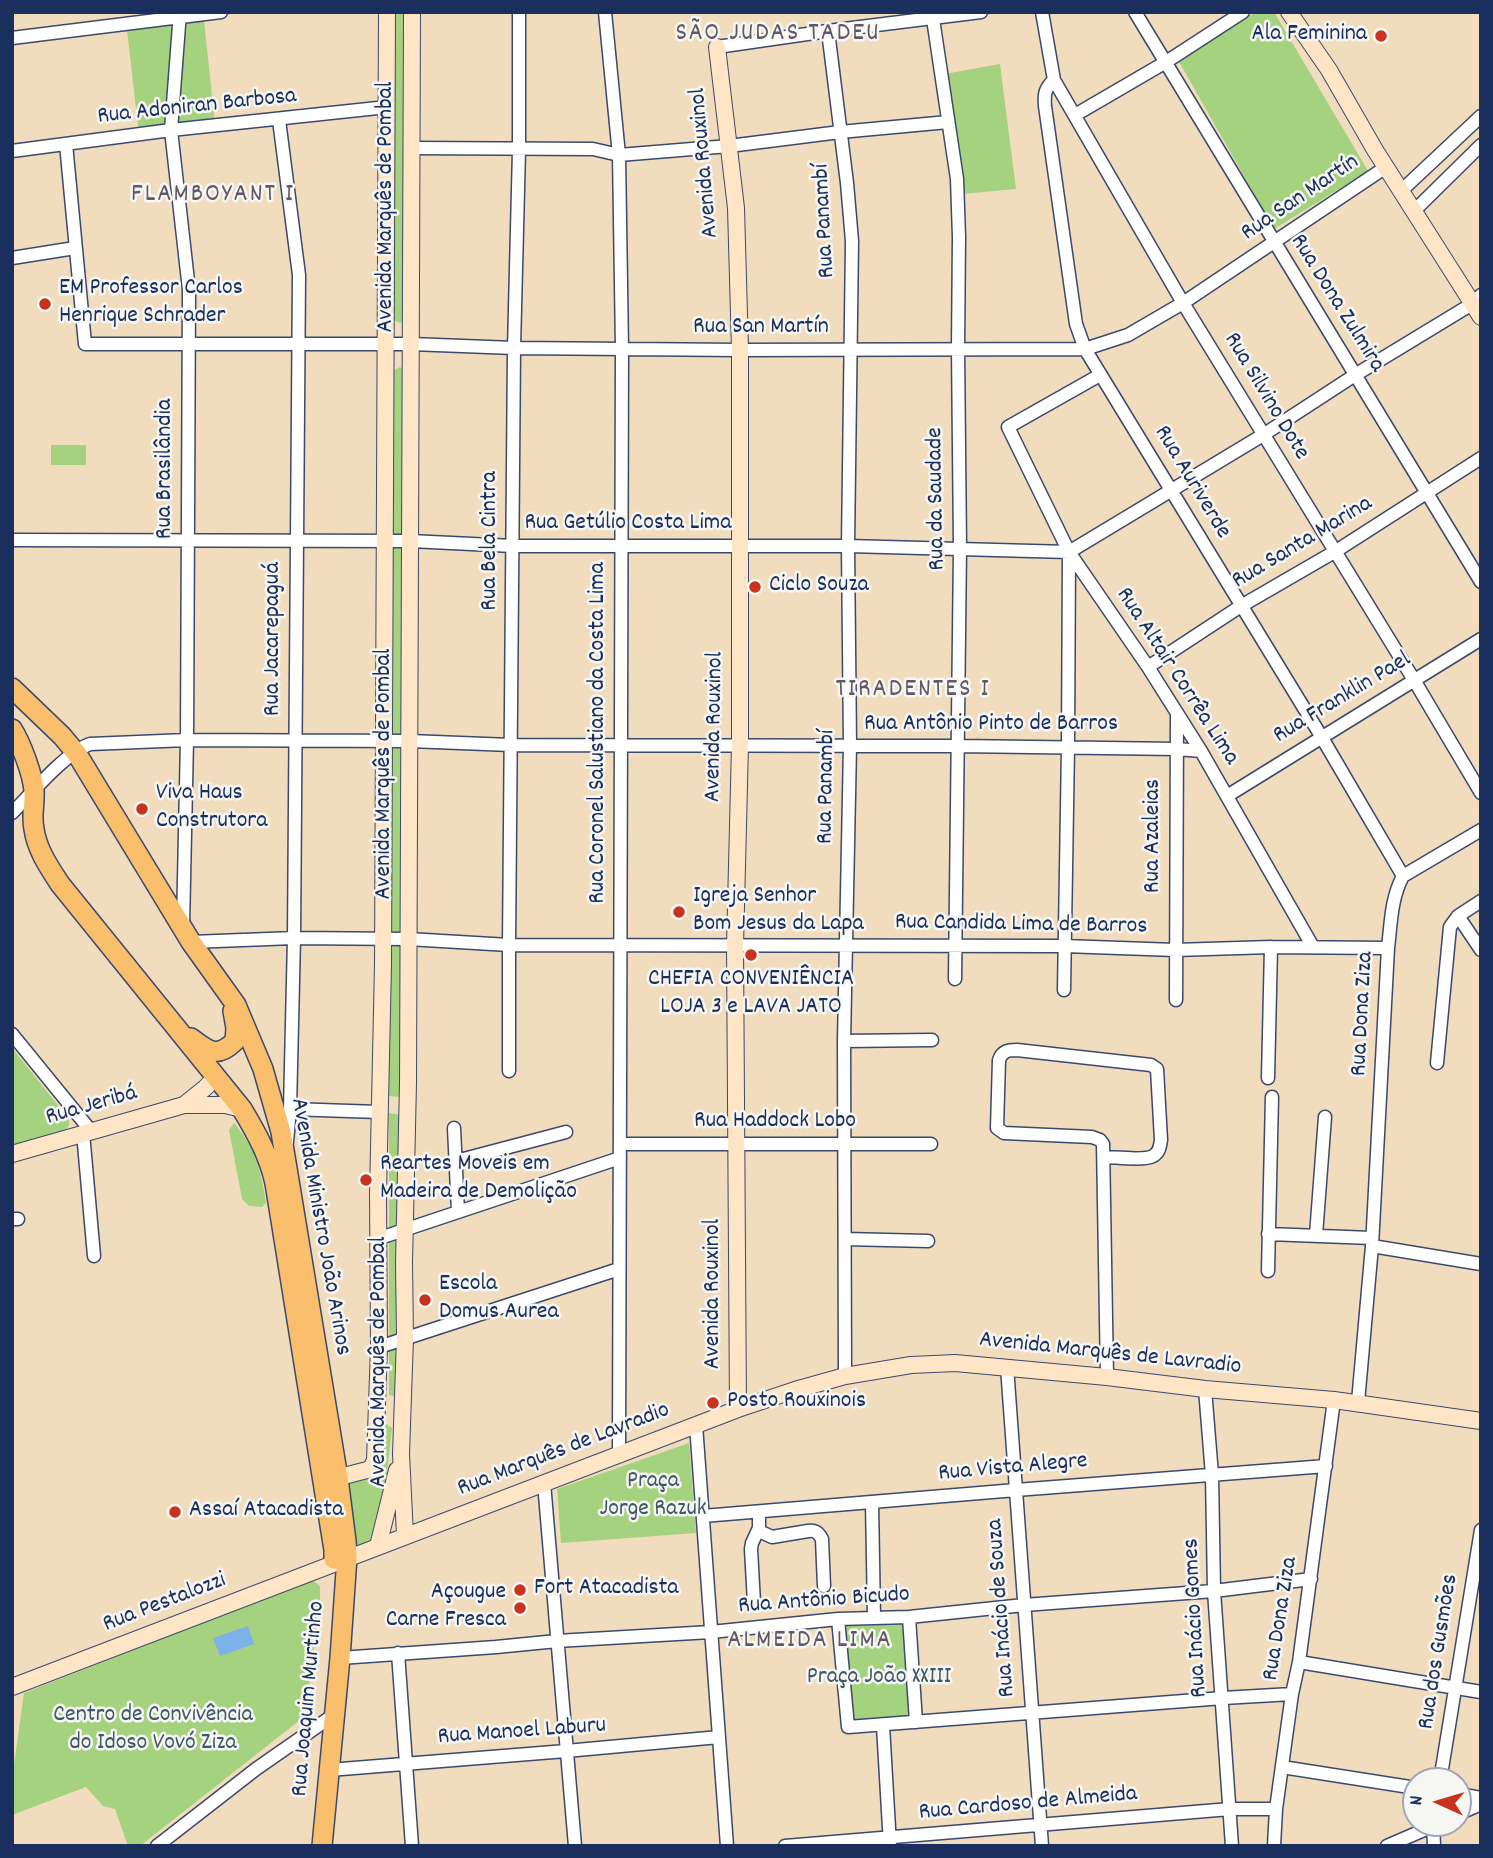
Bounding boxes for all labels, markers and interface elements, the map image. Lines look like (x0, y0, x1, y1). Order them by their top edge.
district label: SÃO JUDAS TADEU (677, 19, 879, 51)
place label: Ala Feminina (1251, 22, 1367, 50)
marker: Ala Feminina (1373, 28, 1389, 44)
street label: Avenida Marquês de Pombal (374, 81, 402, 333)
street label: Rua Adoniran Barbosa (96, 83, 298, 133)
street label: Avenida Rouxinol (685, 87, 727, 239)
street label: Rua San Martín (1237, 149, 1365, 249)
street label: Rua Panambí (809, 163, 843, 279)
district label: FLAMBOYANT I (133, 180, 293, 212)
street label: Rua Dona Zulmira (1282, 230, 1390, 378)
place label: EM Professor Carlos Henrique Schrader (59, 276, 243, 332)
marker: EM Professor Carlos Henrique Schrader (37, 296, 53, 312)
street label: Rua San Martín (693, 315, 829, 343)
street label: Rua Silvino Dote (1216, 328, 1314, 466)
street label: Rua Brasilândia (153, 399, 181, 539)
street label: Rua Auriverde (1146, 421, 1236, 545)
street label: Rua da Saudade (922, 427, 954, 571)
street label: Rua Bela Cintra (478, 471, 506, 611)
street label: Rua Santa Marina (1228, 491, 1378, 597)
street label: Rua Getúlio Costa Lima (524, 511, 732, 539)
street label: Rua Jacarepaguá (261, 562, 289, 716)
street label: Rua Coronel Salustiano da Costa Lima (586, 562, 614, 904)
place label: Ciclo Souza (769, 573, 869, 601)
marker: Ciclo Souza (747, 579, 763, 595)
street label: Rua Altair Corrêa Lima (1108, 583, 1244, 771)
street label: Rua Franklin Pael (1269, 647, 1417, 751)
street label: Avenida Marquês de Pombal (372, 648, 400, 900)
street label: Avenida Rouxinol (700, 651, 732, 803)
district label: TIRADENTES I (837, 675, 989, 707)
street label: Rua Antônio Pinto de Barros (864, 712, 1118, 740)
street label: Rua Panambí (813, 729, 843, 845)
street label: Rua Azaleias (1141, 779, 1169, 893)
place label: Viva Haus Construtora (156, 781, 268, 837)
marker: Viva Haus Construtora (134, 801, 150, 817)
place label: Igreja Senhor Bom Jesus da Lapa (693, 884, 864, 940)
marker: Igreja Senhor Bom Jesus da Lapa (671, 904, 687, 920)
street label: Rua Candida Lima de Barros (894, 909, 1148, 943)
marker: CHEFIA CONVENIÊNCIA LOJA 3 e LAVA JATO (743, 947, 759, 963)
street label: Rua Dona Ziza (1346, 951, 1382, 1077)
place label: CHEFIA CONVENIÊNCIA LOJA 3 e LAVA JATO (648, 967, 854, 1023)
street label: Rua Jeribá (43, 1080, 141, 1134)
street label: Avenida Ministro João Arinos (282, 1096, 356, 1358)
street label: Rua Haddock Lobo (694, 1109, 856, 1137)
place label: Reartes Moveis em Madeira de Demolição (380, 1152, 577, 1208)
marker: Reartes Moveis em Madeira de Demolição (358, 1172, 374, 1188)
street label: Avenida Rouxinol (701, 1219, 729, 1369)
street label: Avenida Marquês de Pombal (367, 1236, 395, 1488)
place label: Escola Domus Aurea (439, 1272, 559, 1328)
marker: Escola Domus Aurea (417, 1292, 433, 1308)
street label: Avenida Marquês de Lavradio (978, 1327, 1242, 1383)
place label: Posto Rouxinois (727, 1389, 866, 1417)
marker: Posto Rouxinois (705, 1395, 721, 1411)
street label: Rua Marquês de Lavradio (454, 1397, 674, 1505)
street label: Rua Vista Alegre (937, 1448, 1089, 1490)
park label: Praça Jorge Razuk (599, 1469, 707, 1525)
place label: Assaí Atacadista (189, 1498, 343, 1526)
marker: Assaí Atacadista (167, 1504, 183, 1520)
street label: Rua Inácio de Souza (982, 1518, 1024, 1698)
street label: Rua Inácio Gomes (1178, 1538, 1216, 1698)
street label: Rua Dona Ziza (1258, 1555, 1306, 1683)
street label: Rua Pestalozzi (99, 1567, 231, 1641)
street label: Rua dos Gusmões (1414, 1572, 1466, 1732)
place label: Fort Atacadista (534, 1576, 679, 1604)
place label: Açougue Carne Fresca (386, 1580, 506, 1636)
marker: Fort Atacadista (512, 1582, 528, 1598)
street label: Rua Antônio Bicudo (737, 1582, 911, 1622)
street label: Rua Joaquim Murtinho (287, 1600, 333, 1798)
marker: Açougue Carne Fresca (512, 1600, 528, 1616)
district label: ALMEIDA LIMA (729, 1626, 891, 1658)
park label: Praça João XXIII (807, 1665, 951, 1693)
park label: Centro de Convivência do Idoso Vovó Ziza (53, 1703, 253, 1759)
street label: Rua Manoel Laburu (437, 1713, 607, 1753)
north arrow (1402, 1767, 1472, 1837)
street label: Rua Cardoso de Almeida (918, 1781, 1138, 1829)
text: N (1404, 1795, 1431, 1806)

